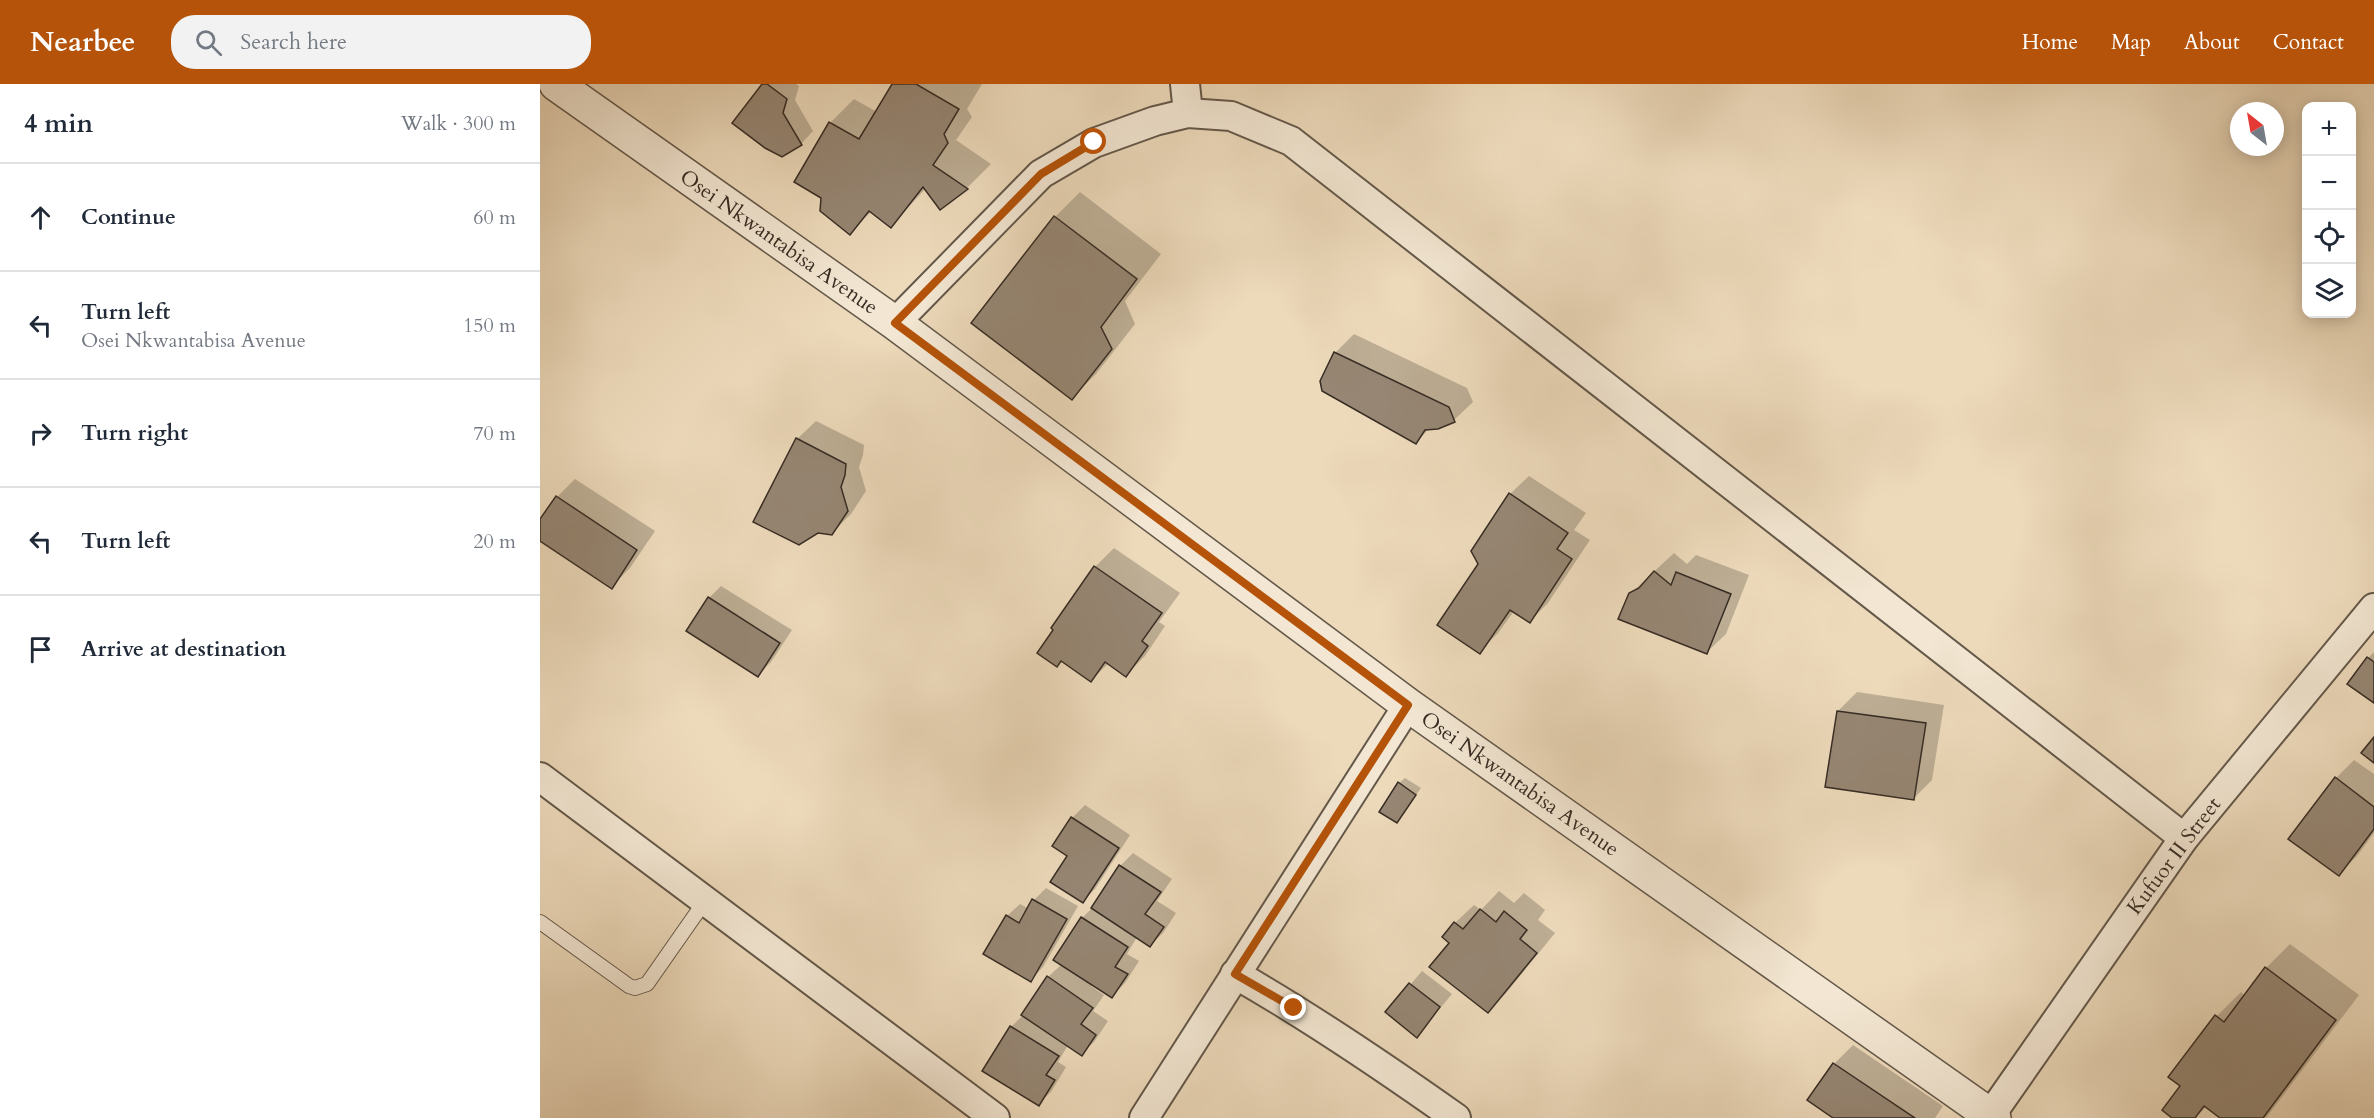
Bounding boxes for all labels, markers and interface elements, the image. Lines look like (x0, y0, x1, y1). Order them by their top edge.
search box (171, 15, 591, 69)
text: Nearbee (30, 23, 135, 61)
icon: search (192, 26, 225, 59)
text: Search here (240, 27, 347, 57)
text: Home (2022, 28, 2078, 57)
text: Map (2111, 28, 2151, 57)
text: About (2184, 28, 2240, 57)
text: Contact (2273, 28, 2344, 57)
north arrow (2230, 102, 2284, 156)
map controls (2302, 102, 2356, 318)
button: + (2302, 102, 2356, 156)
text: 4 min (24, 106, 93, 141)
text: Walk · 300 m (401, 110, 516, 137)
route start (1080, 128, 1106, 154)
button: − (2302, 156, 2356, 210)
street label: Osei Nkwantabisa Avenue (674, 162, 884, 322)
icon: ahead (24, 201, 57, 234)
text: Continue (81, 202, 176, 232)
text: 60 m (473, 204, 516, 231)
button: locate (2302, 210, 2356, 264)
button: layers (2302, 264, 2356, 318)
text: Turn left (81, 297, 170, 327)
icon: left (24, 309, 57, 342)
text: 150 m (463, 312, 516, 339)
text: Osei Nkwantabisa Avenue (81, 327, 306, 354)
icon: right (24, 417, 57, 450)
text: Turn right (81, 418, 188, 448)
text: 70 m (473, 420, 516, 447)
icon: left (24, 525, 57, 558)
text: Turn left (81, 526, 170, 556)
text: 20 m (473, 528, 516, 555)
icon: arrive (24, 633, 57, 666)
text: Arrive at destination (81, 634, 286, 664)
street label: Osei Nkwantabisa Avenue (1415, 704, 1625, 864)
street label: Kufuor II Street (2120, 791, 2228, 921)
route end (1280, 994, 1306, 1020)

